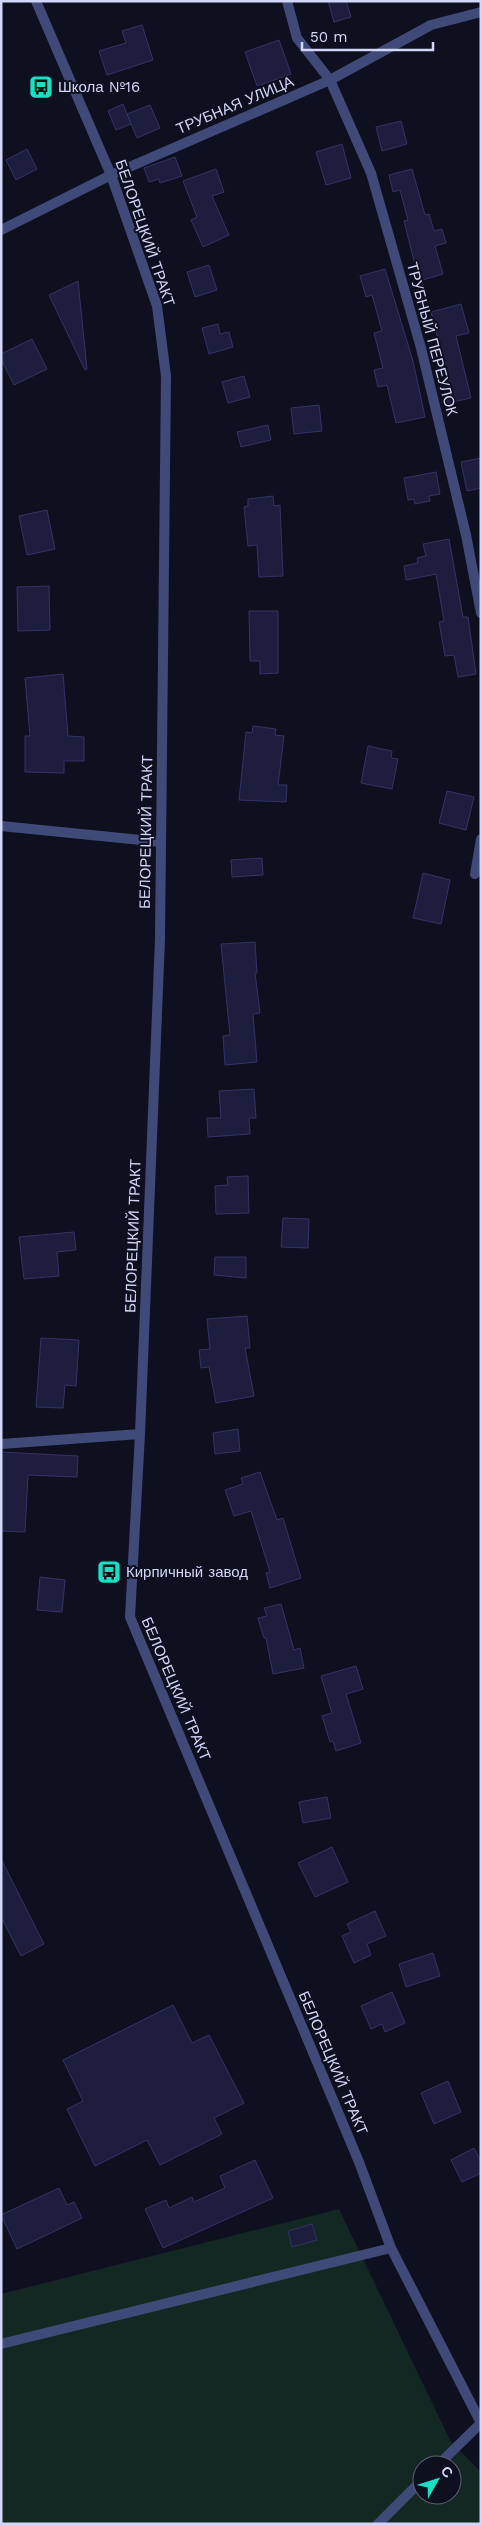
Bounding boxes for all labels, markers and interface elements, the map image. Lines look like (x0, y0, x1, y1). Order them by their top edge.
scale bar (302, 20, 433, 52)
text: 50 m (310, 28, 347, 46)
street label: ТРУБНАЯ УЛИЦА (174, 72, 296, 138)
bus stop icon: Школа №16 (28, 74, 54, 100)
place label: Школа №16 (58, 78, 140, 96)
street label: БЕЛОРЕЦКИЙ ТРАКТ (111, 157, 179, 309)
street label: ТРУБНЫЙ ПЕРЕУЛОК (403, 260, 461, 418)
street label: БЕЛОРЕЦКИЙ ТРАКТ (136, 755, 156, 909)
street label: БЕЛОРЕЦКИЙ ТРАКТ (121, 1159, 145, 1313)
bus stop icon: Кирпичный завод (96, 1559, 122, 1585)
place label: Кирпичный завод (126, 1563, 248, 1581)
street label: БЕЛОРЕЦКИЙ ТРАКТ (138, 1615, 214, 1763)
street label: БЕЛОРЕЦКИЙ ТРАКТ (295, 1989, 371, 2137)
north arrow (412, 2455, 462, 2505)
text: С (438, 2463, 457, 2481)

